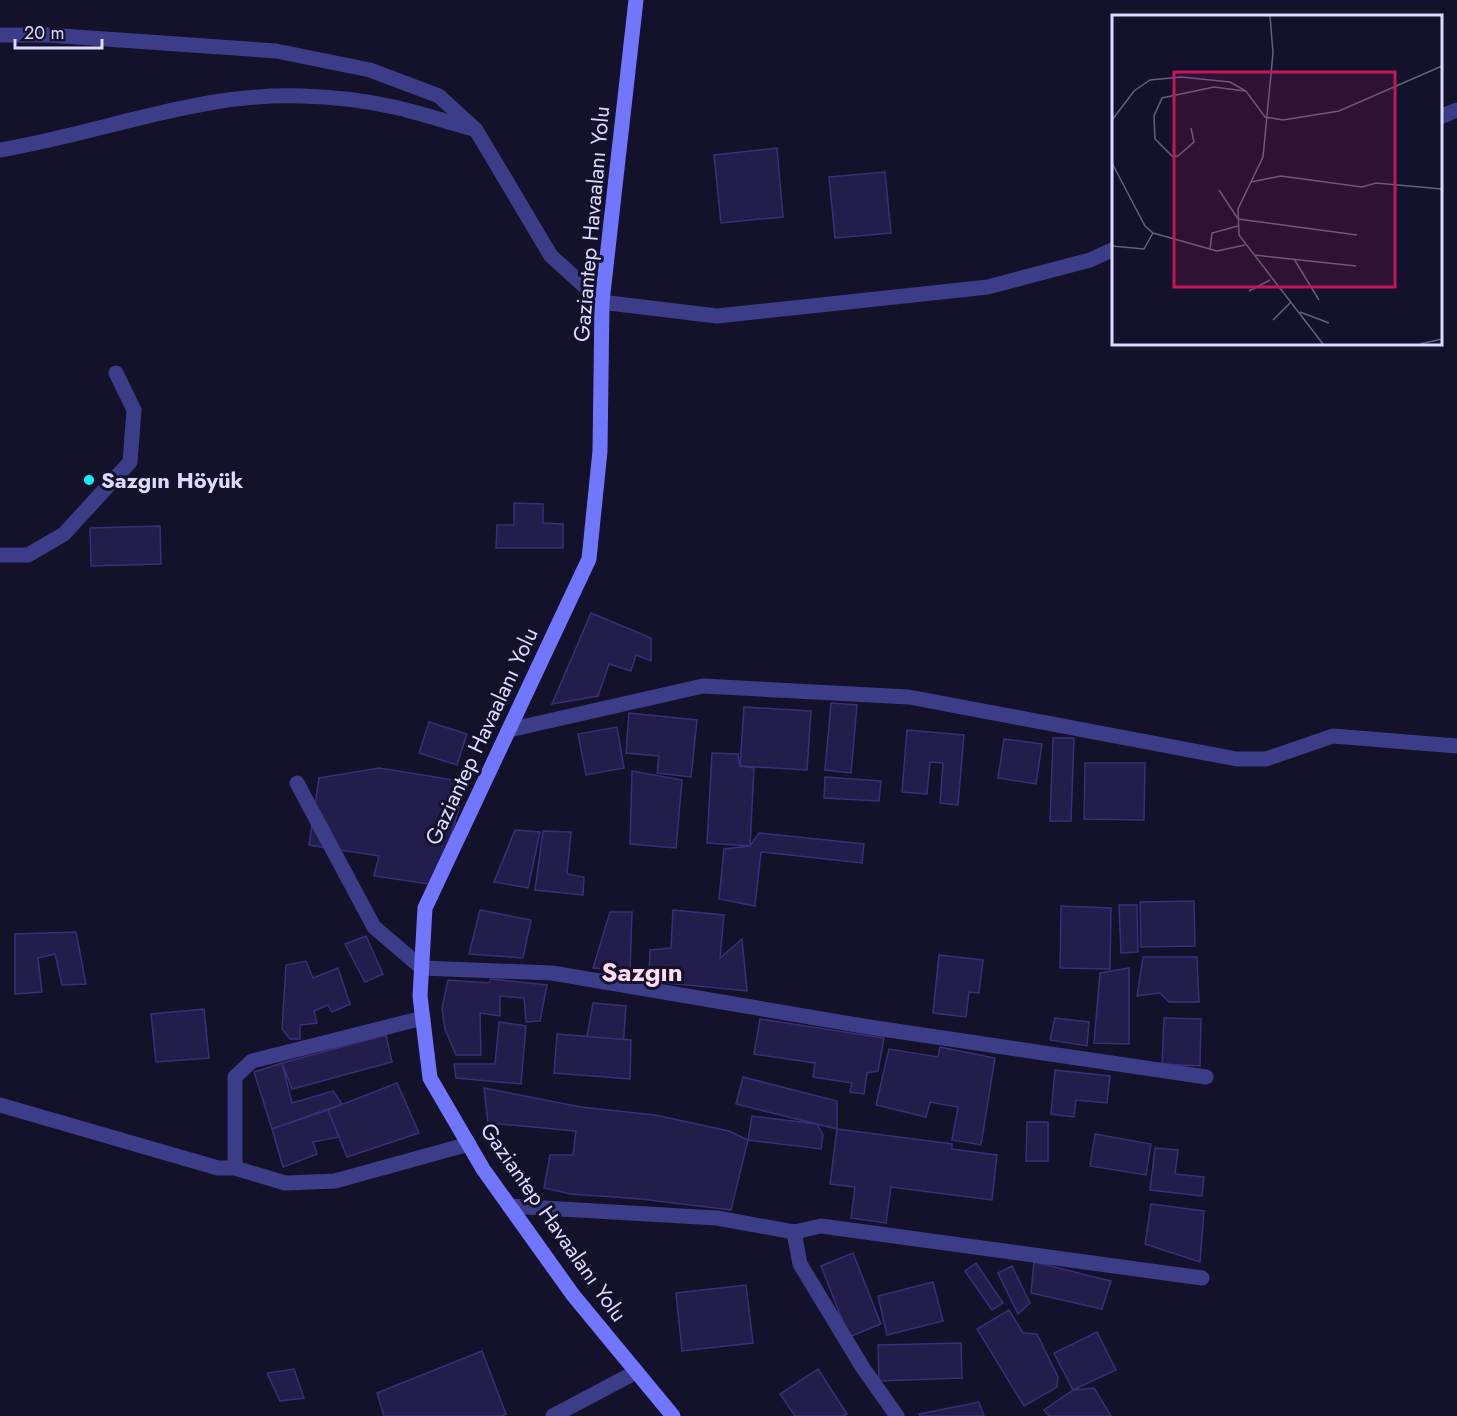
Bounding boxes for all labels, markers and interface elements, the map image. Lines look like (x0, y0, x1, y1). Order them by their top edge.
scale bar (15, 12, 102, 50)
inset map (1112, 15, 1442, 345)
text: 20 m (24, 20, 64, 46)
street label: Gaziantep Havaalanı Yolu (565, 105, 617, 343)
place label: Sazgın Höyük (101, 464, 244, 496)
marker: Sazgın Höyük (82, 473, 96, 487)
street label: Gaziantep Havaalanı Yolu (416, 622, 546, 850)
district label: Sazgın (601, 953, 683, 991)
street label: Gaziantep Havaalanı Yolu (473, 1116, 635, 1328)

